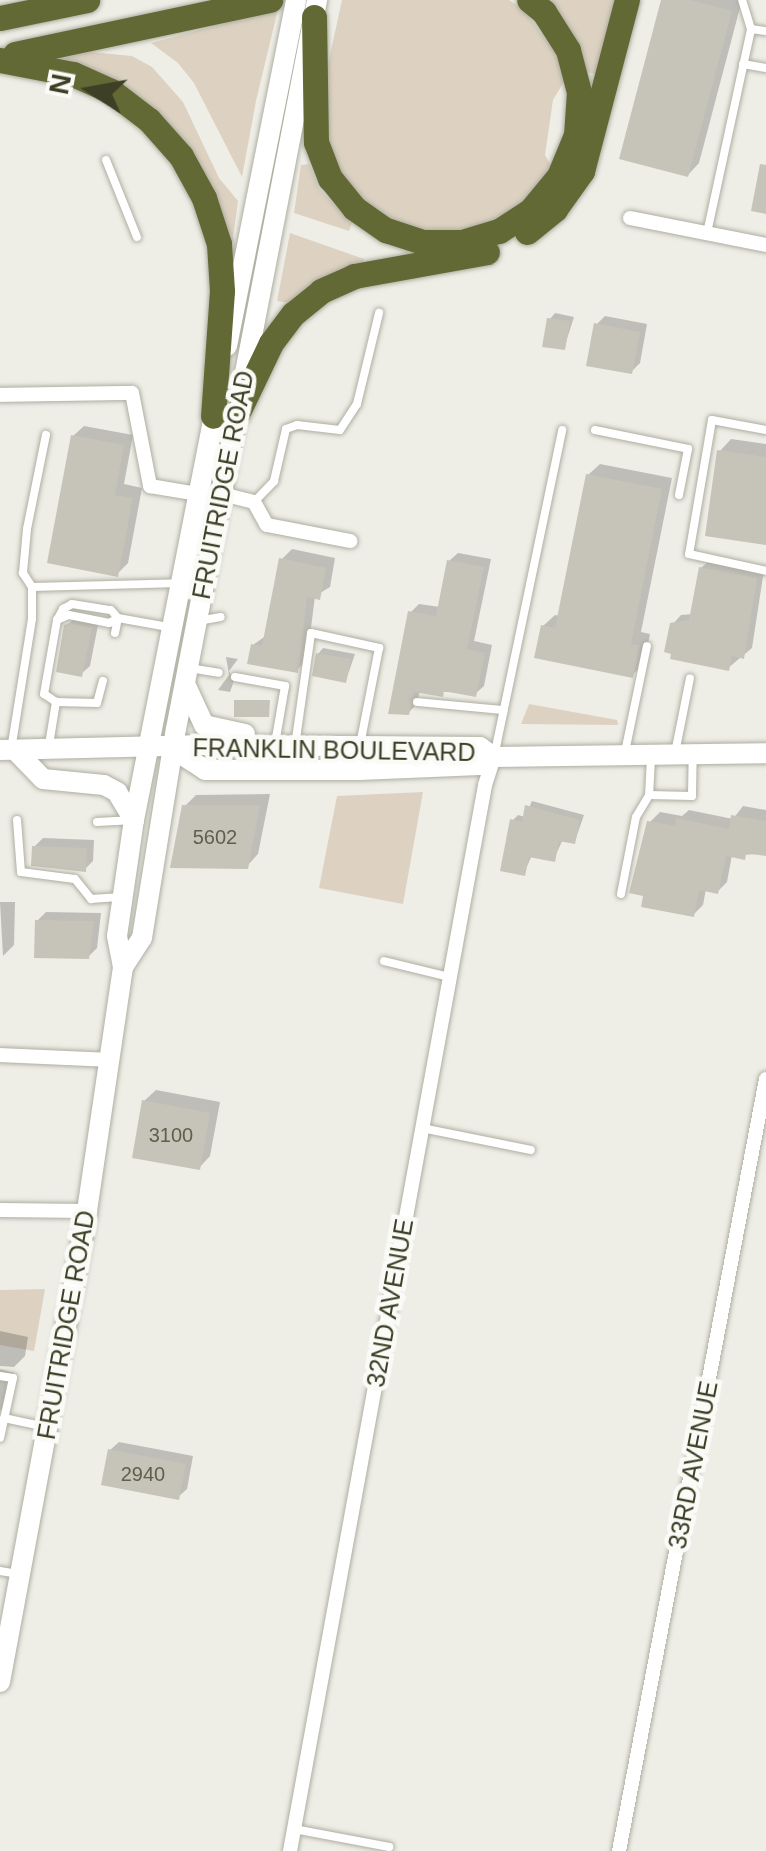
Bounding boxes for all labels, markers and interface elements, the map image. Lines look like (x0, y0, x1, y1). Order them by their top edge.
north arrow (40, 40, 140, 140)
text: N (43, 71, 77, 97)
street label: FRUITRIDGE ROAD (186, 368, 260, 602)
street label: FRANKLIN BOULEVARD (192, 733, 476, 767)
house number: 5602 (193, 825, 237, 849)
house number: 3100 (149, 1123, 193, 1147)
street label: FRUITRIDGE ROAD (31, 1208, 101, 1442)
street label: 32ND AVENUE (360, 1216, 420, 1390)
street label: 33RD AVENUE (662, 1378, 724, 1552)
house number: 2940 (121, 1462, 165, 1486)

